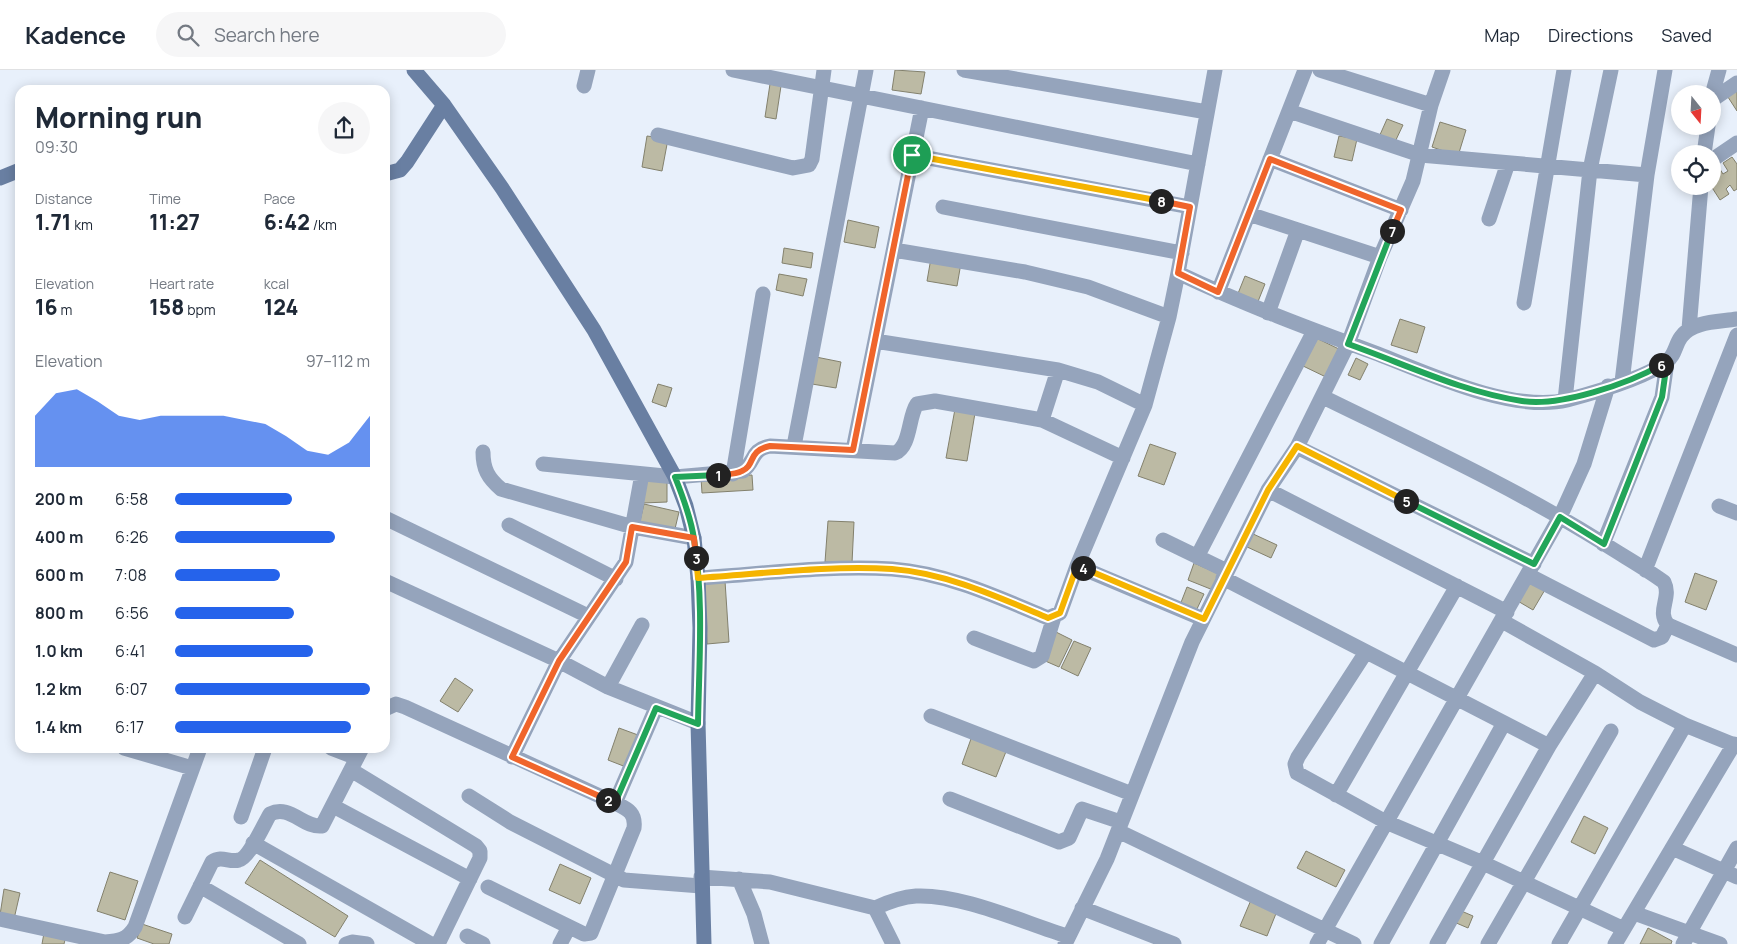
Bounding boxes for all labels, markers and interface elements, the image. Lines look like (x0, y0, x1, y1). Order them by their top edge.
search box (156, 12, 506, 57)
text: Kadence (25, 18, 126, 51)
icon: search (174, 21, 202, 49)
text: Search here (214, 22, 320, 48)
text: Map (1484, 23, 1520, 47)
text: Directions (1548, 23, 1633, 47)
text: Saved (1661, 23, 1712, 47)
north arrow (1671, 85, 1721, 135)
map controls (1671, 85, 1721, 195)
text: Morning run (35, 98, 202, 136)
button: share (318, 102, 370, 154)
pin (891, 134, 933, 176)
text: 09:30 (35, 136, 78, 158)
icon: arrive (898, 141, 926, 169)
button: locate (1671, 145, 1721, 195)
pin: 8 (1148, 188, 1174, 214)
text: Distance (35, 189, 92, 208)
text: Time (149, 189, 181, 208)
text: Pace (264, 189, 295, 208)
text: 8 (1157, 192, 1166, 211)
text: 1.71 (35, 208, 71, 236)
text: 11:27 (149, 208, 200, 236)
text: 6:42 (264, 208, 310, 236)
text: km (71, 215, 93, 234)
text: /km (310, 215, 337, 234)
pin: 7 (1380, 218, 1404, 244)
text: 7 (1389, 222, 1396, 241)
text: Elevation (35, 274, 94, 293)
text: Heart rate (149, 274, 214, 293)
text: kcal (264, 274, 289, 293)
text: 16 (35, 293, 58, 321)
text: 158 (149, 293, 184, 321)
text: 124 (264, 293, 298, 321)
text: m (58, 300, 72, 319)
text: bpm (184, 300, 216, 319)
text: Elevation (35, 350, 103, 372)
text: 97–112 m (306, 350, 370, 372)
pin: 6 (1648, 352, 1674, 378)
text: 6 (1657, 356, 1666, 375)
pin: 1 (706, 462, 730, 488)
text: 1 (715, 466, 722, 485)
text: 200 m (35, 488, 83, 510)
text: 6:58 (115, 488, 148, 510)
pin: 5 (1394, 488, 1418, 514)
text: 5 (1402, 492, 1411, 511)
text: 400 m (35, 526, 83, 548)
text: 6:26 (115, 526, 149, 548)
pin: 3 (684, 546, 708, 570)
text: 3 (692, 549, 701, 568)
pin: 4 (1070, 556, 1096, 580)
text: 4 (1079, 559, 1088, 578)
text: 600 m (35, 564, 84, 586)
text: 7:08 (115, 564, 147, 586)
text: 800 m (35, 602, 83, 624)
text: 6:56 (115, 602, 149, 624)
text: 1.0 km (35, 640, 83, 662)
text: 6:41 (115, 640, 145, 662)
text: 1.2 km (35, 678, 82, 700)
text: 6:07 (115, 678, 148, 700)
text: 1.4 km (35, 716, 82, 738)
text: 6:17 (115, 716, 144, 738)
pin: 2 (596, 788, 620, 812)
text: 2 (604, 791, 613, 810)

